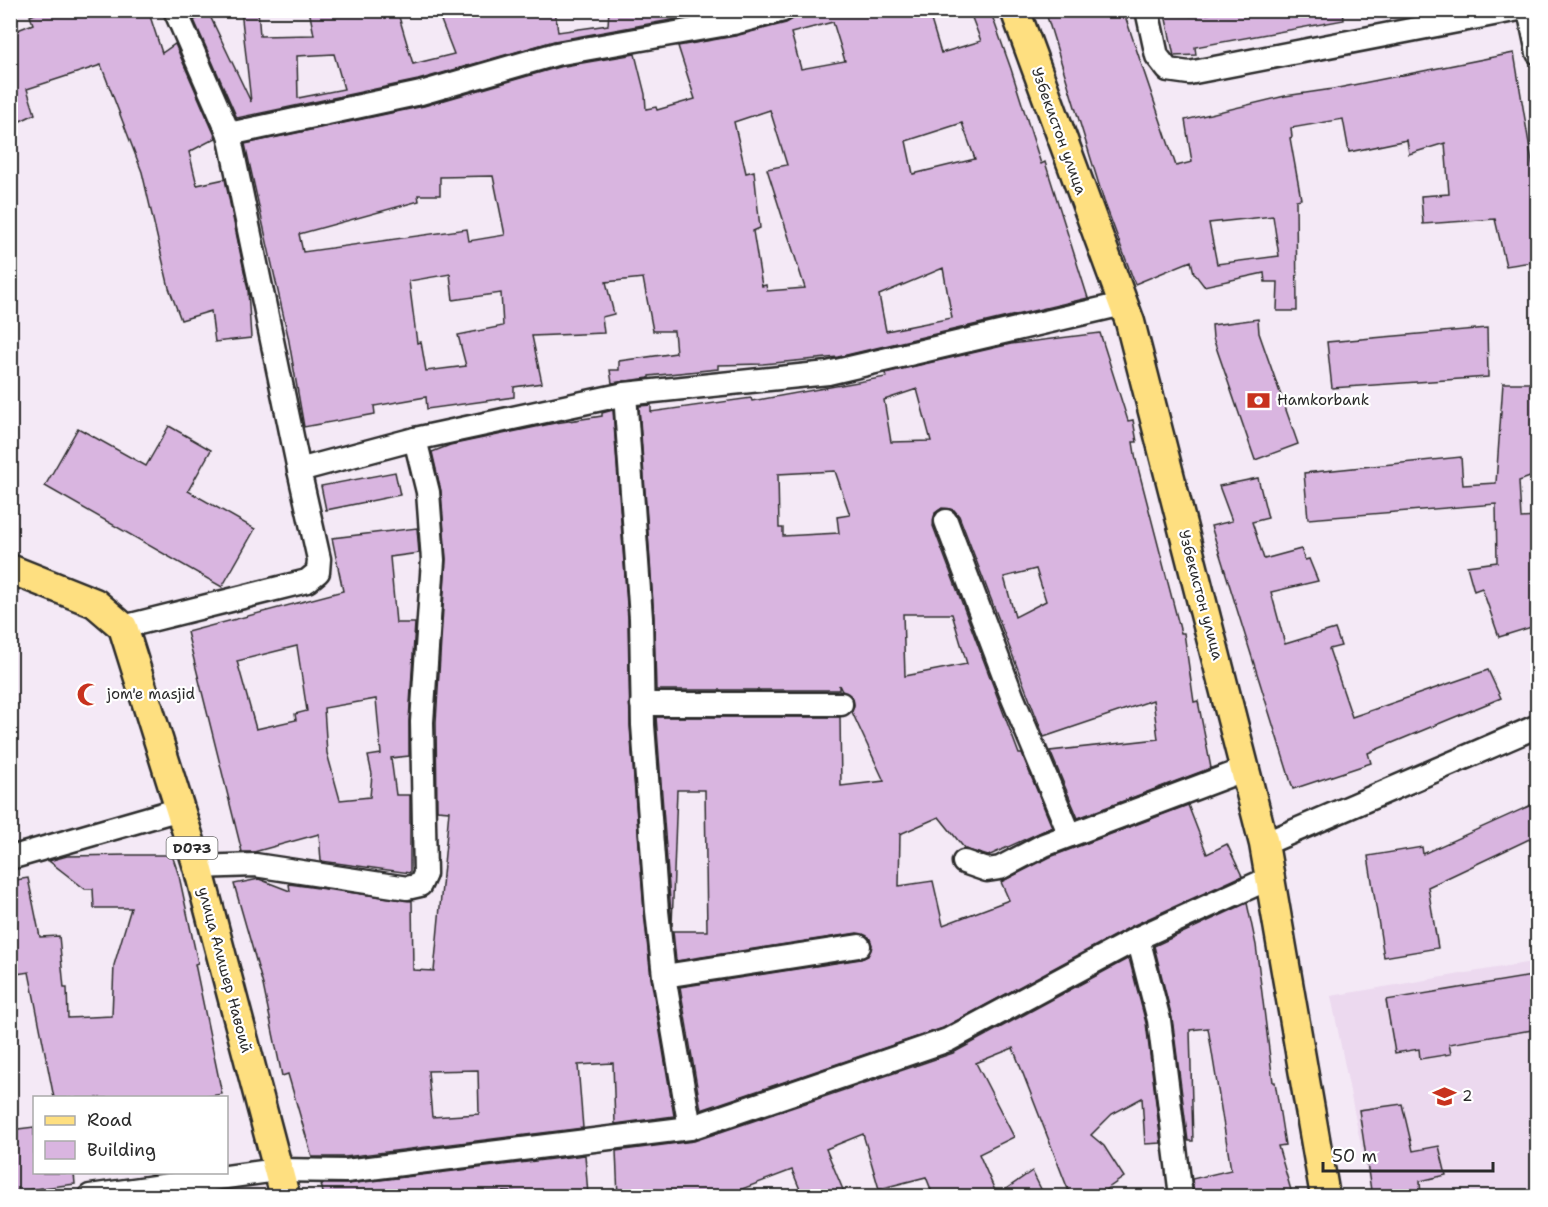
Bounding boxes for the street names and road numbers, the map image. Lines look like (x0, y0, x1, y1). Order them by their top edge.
street label: Узбекистон улица (1027, 65, 1092, 198)
street label: Узбекистон улица (1174, 528, 1228, 663)
road number: D073 (166, 837, 218, 859)
street label: улица Алишер Навоий (193, 885, 257, 1055)

